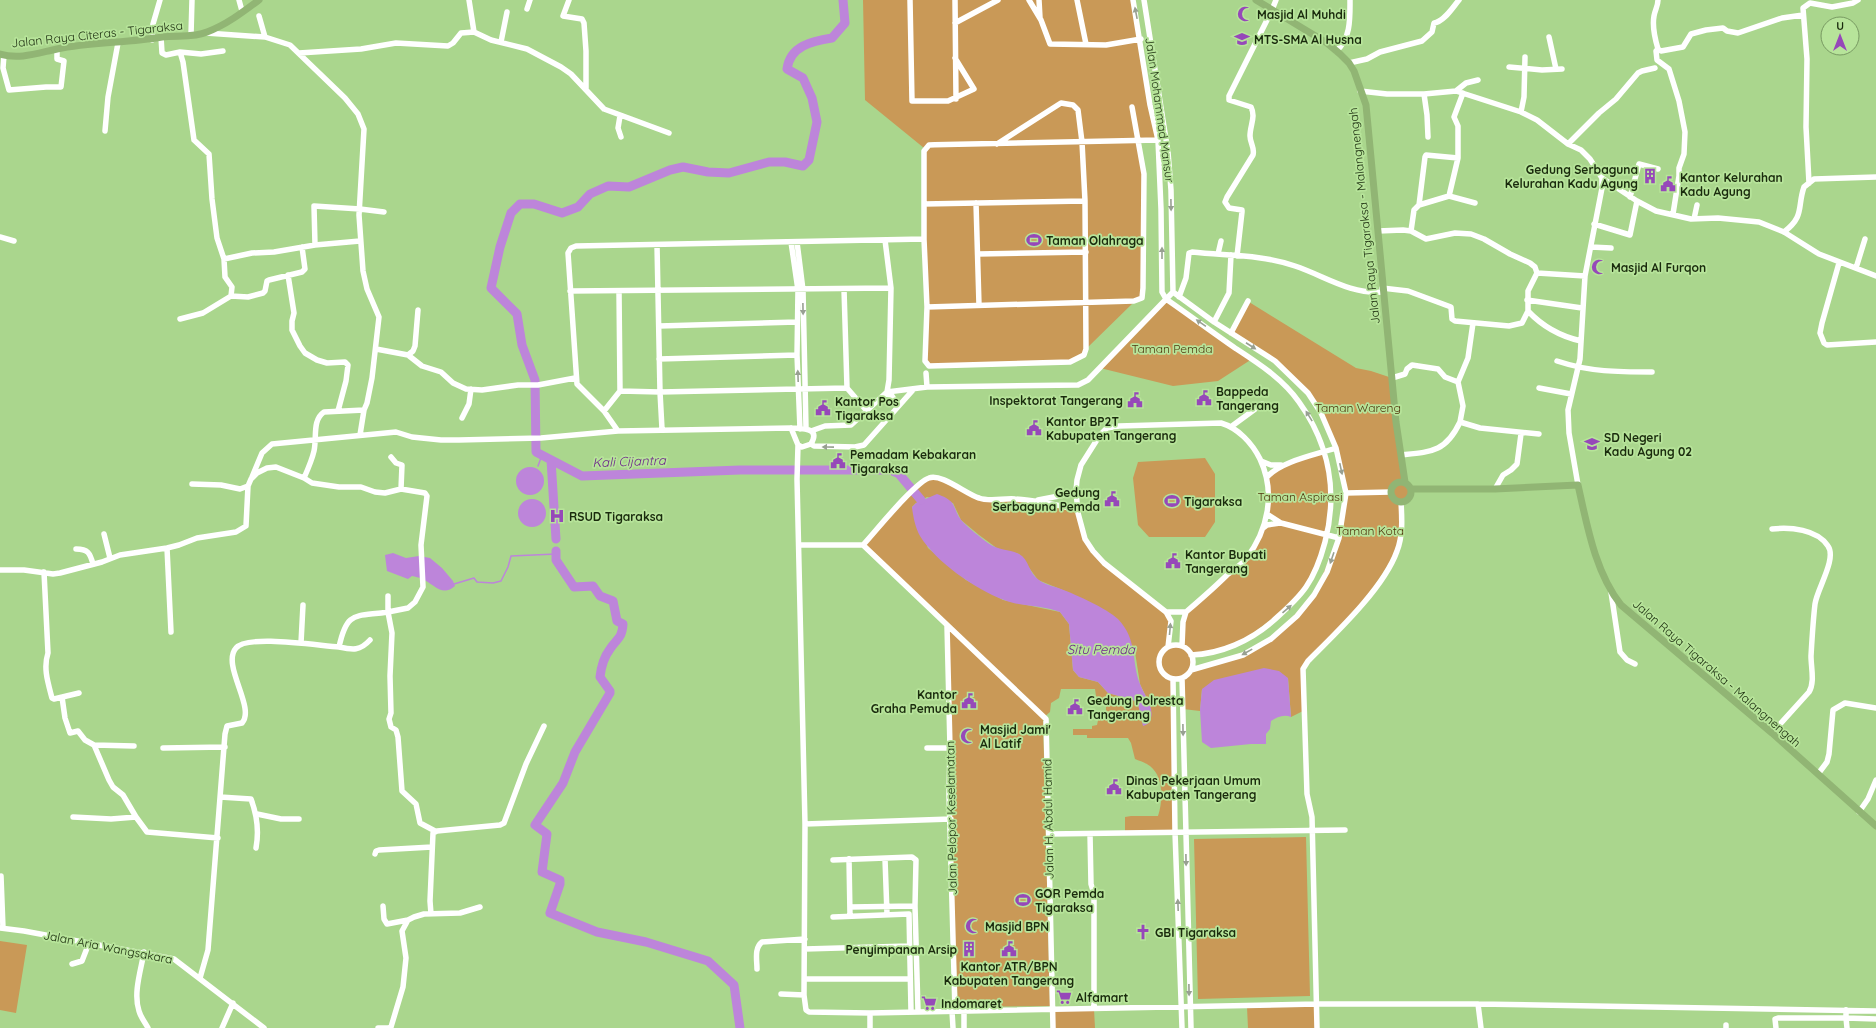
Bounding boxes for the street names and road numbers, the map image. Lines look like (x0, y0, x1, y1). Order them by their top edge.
street label: Jalan Raya Citeras - Tigaraksa (10, 18, 184, 50)
street label: Jalan Mohammad Mansur (1142, 36, 1178, 184)
street label: Jalan Raya Tigaraksa - Malangnengah (1345, 107, 1383, 325)
street label: Jalan Raya Tigaraksa - Malangnengah (1630, 596, 1804, 750)
street label: Jalan Pelopor Keselamatan (942, 741, 960, 895)
street label: Jalan H. Abdul Hamid (1039, 759, 1057, 879)
street label: Jalan Aria Wangsakara (42, 927, 174, 967)

